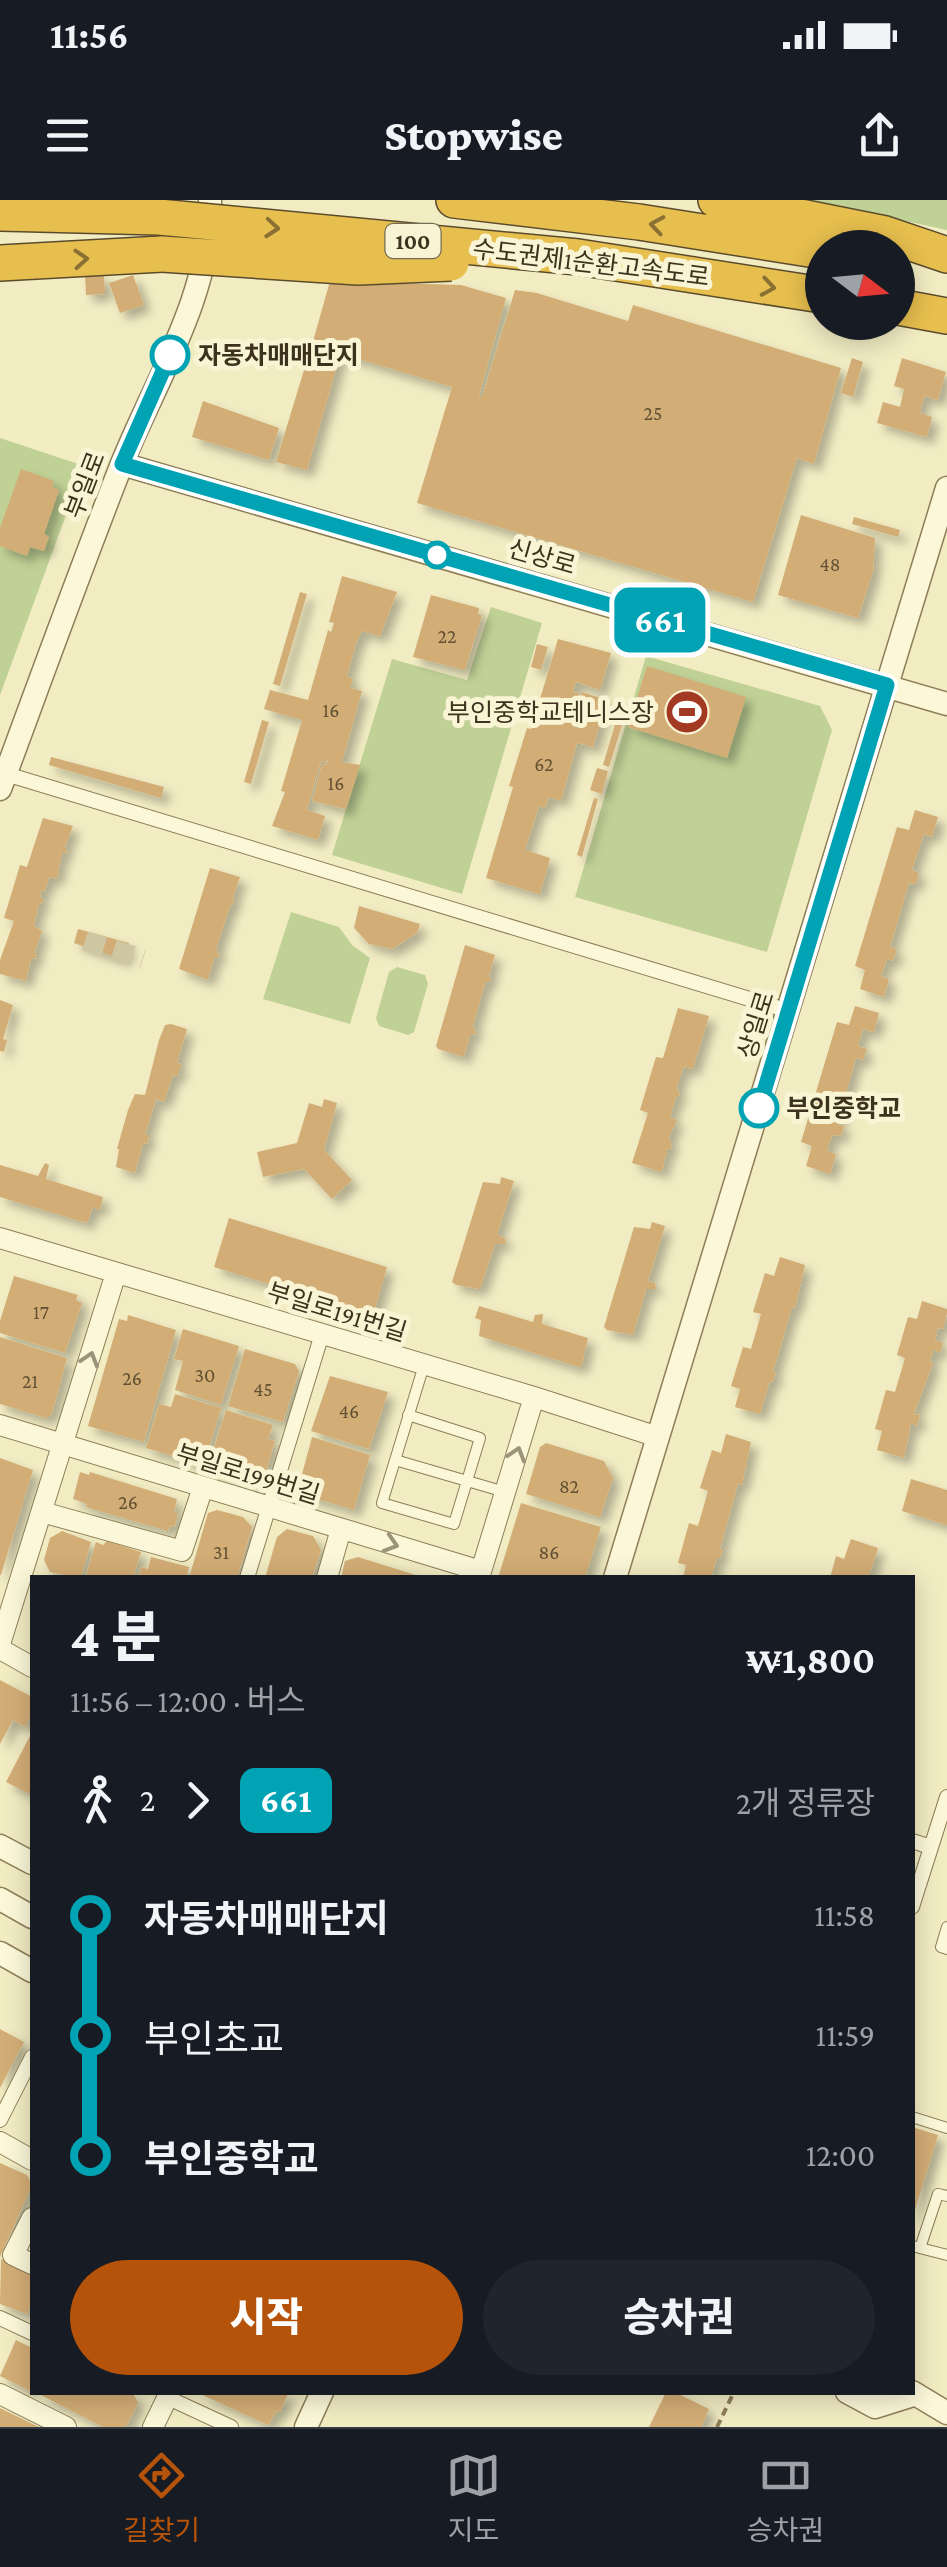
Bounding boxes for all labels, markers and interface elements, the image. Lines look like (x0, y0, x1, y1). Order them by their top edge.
text: 11:56 (50, 14, 128, 56)
icon: menu (40, 108, 95, 163)
icon: share (852, 108, 907, 163)
text: Stopwise (384, 110, 563, 160)
one-way arrow (649, 215, 665, 236)
one-way arrow (264, 217, 280, 238)
road number: 100 (386, 224, 440, 258)
north arrow (805, 230, 915, 340)
map controls (805, 230, 915, 340)
street label: 수도권제1순환고속도로 (471, 235, 711, 291)
one-way arrow (74, 248, 90, 270)
one-way arrow (760, 276, 777, 297)
marker: 자동차매매단지 (151, 336, 189, 374)
place label: 자동차매매단지 (198, 342, 359, 369)
house number: 25 (644, 402, 662, 424)
street label: 부일로 (60, 448, 110, 522)
street label: 신상로 (505, 535, 579, 579)
unlabelled marker (424, 542, 450, 568)
house number: 48 (820, 553, 840, 575)
line badge: 661 (602, 588, 718, 652)
text: 661 (634, 601, 686, 640)
house number: 22 (438, 625, 456, 647)
sports icon: 부인중학교테니스장 (664, 689, 710, 735)
house number: 16 (323, 699, 339, 721)
place label: 부인중학교테니스장 (447, 699, 654, 726)
house number: 62 (534, 753, 554, 775)
house number: 16 (328, 772, 344, 794)
street label: 상일로 (733, 988, 779, 1062)
marker: 부인중학교 (740, 1089, 778, 1127)
place label: 부인중학교 (786, 1095, 901, 1122)
street label: 부일로191번길 (264, 1278, 410, 1346)
house number: 17 (33, 1301, 49, 1323)
one-way arrow (78, 1351, 99, 1368)
house number: 30 (195, 1364, 215, 1386)
house number: 26 (122, 1367, 142, 1389)
house number: 21 (22, 1370, 38, 1392)
house number: 45 (253, 1378, 273, 1400)
house number: 46 (339, 1400, 359, 1422)
street label: 부일로199번길 (173, 1439, 323, 1509)
one-way arrow (505, 1446, 526, 1463)
house number: 82 (559, 1475, 579, 1497)
house number: 26 (118, 1491, 138, 1513)
one-way arrow (382, 1532, 399, 1552)
house number: 31 (213, 1541, 229, 1563)
house number: 86 (539, 1541, 559, 1563)
text: 4 분 (70, 1607, 162, 1668)
text: ₩1,800 (746, 1639, 875, 1681)
text: 11:56 – 12:00 · 버스 (70, 1683, 305, 1719)
icon: walk (70, 1773, 125, 1828)
icon: forward (170, 1773, 225, 1828)
text: 661 (260, 1781, 312, 1820)
text: 2 (140, 1782, 155, 1818)
text: 2개 정류장 (736, 1785, 875, 1821)
text: 11:58 (814, 1897, 875, 1933)
text: 자동차매매단지 (144, 1898, 389, 1940)
text: 11:59 (816, 2017, 875, 2053)
text: 부인초교 (144, 2018, 284, 2060)
text: 12:00 (806, 2137, 875, 2173)
text: 부인중학교 (144, 2138, 319, 2180)
button: 시작 (70, 2260, 463, 2375)
button: 승차권 (483, 2260, 875, 2375)
tab: 길찾기 (123, 2448, 200, 2548)
tab: 지도 (446, 2448, 501, 2548)
tab: 승차권 (747, 2448, 824, 2548)

